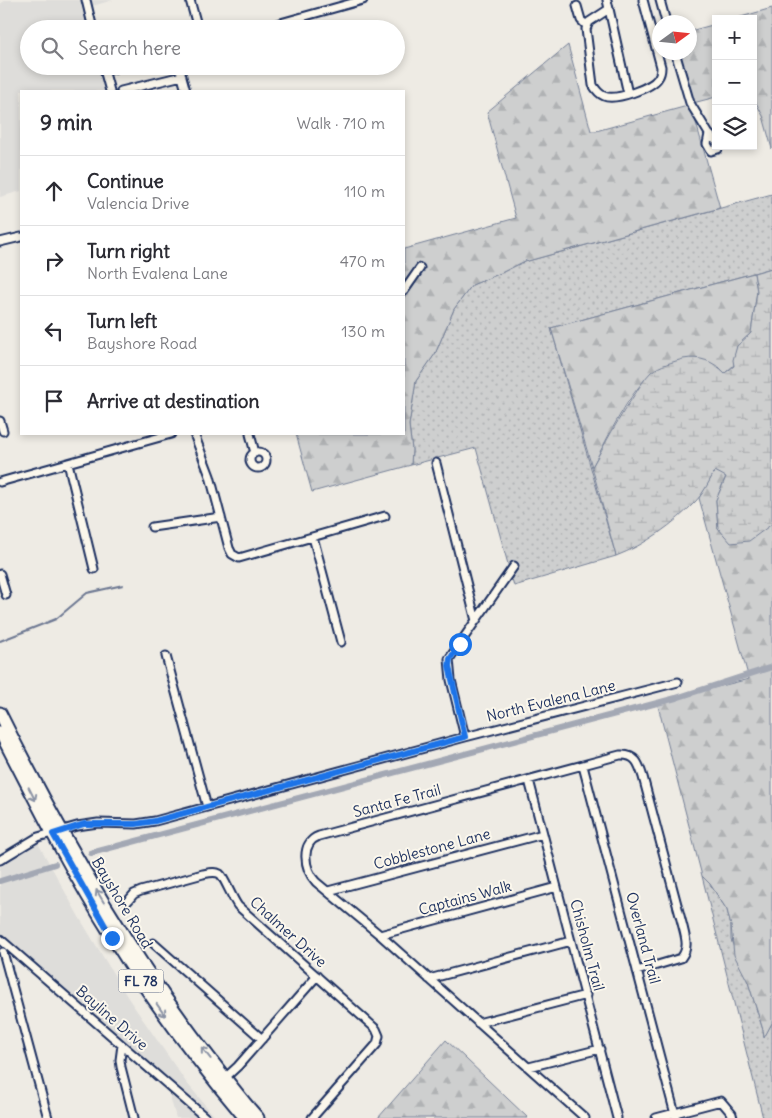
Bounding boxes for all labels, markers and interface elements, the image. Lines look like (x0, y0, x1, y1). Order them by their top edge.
north arrow (652, 15, 697, 60)
map controls (712, 15, 757, 150)
button: + (712, 15, 757, 60)
search box (20, 20, 405, 75)
icon: search (38, 34, 66, 62)
text: Search here (78, 36, 181, 60)
button: − (712, 60, 757, 105)
button: layers (712, 105, 757, 150)
text: 9 min (40, 109, 92, 136)
text: Walk · 710 m (296, 113, 385, 133)
text: Continue (87, 169, 164, 193)
icon: ahead (40, 177, 68, 205)
text: 110 m (344, 181, 385, 201)
text: Valencia Drive (87, 193, 189, 213)
text: Turn right (87, 239, 170, 263)
icon: right (40, 247, 68, 275)
text: 470 m (340, 251, 385, 271)
text: North Evalena Lane (87, 263, 228, 283)
text: Turn left (87, 309, 157, 333)
icon: left (40, 317, 68, 345)
text: 130 m (341, 321, 385, 341)
text: Bayshore Road (87, 333, 197, 353)
icon: arrive (40, 387, 68, 415)
text: Arrive at destination (87, 389, 260, 413)
route start (449, 633, 472, 656)
street label: North Evalena Lane (484, 675, 617, 726)
street label: Santa Fe Trail (351, 780, 443, 821)
one-way arrow (28, 786, 37, 801)
street label: Cobblestone Lane (371, 824, 492, 873)
street label: Bayshore Road (88, 854, 157, 952)
street label: Captains Walk (416, 876, 514, 919)
one-way arrow (95, 889, 105, 903)
street label: Overland Trail (622, 890, 665, 986)
street label: Chalmer Drive (246, 892, 331, 971)
street label: Chisholm Trail (566, 897, 609, 993)
route end (101, 927, 124, 950)
road number: FL 78 (118, 969, 164, 992)
street label: Bayline Drive (72, 981, 152, 1054)
one-way arrow (156, 1003, 166, 1017)
one-way arrow (201, 1046, 211, 1060)

